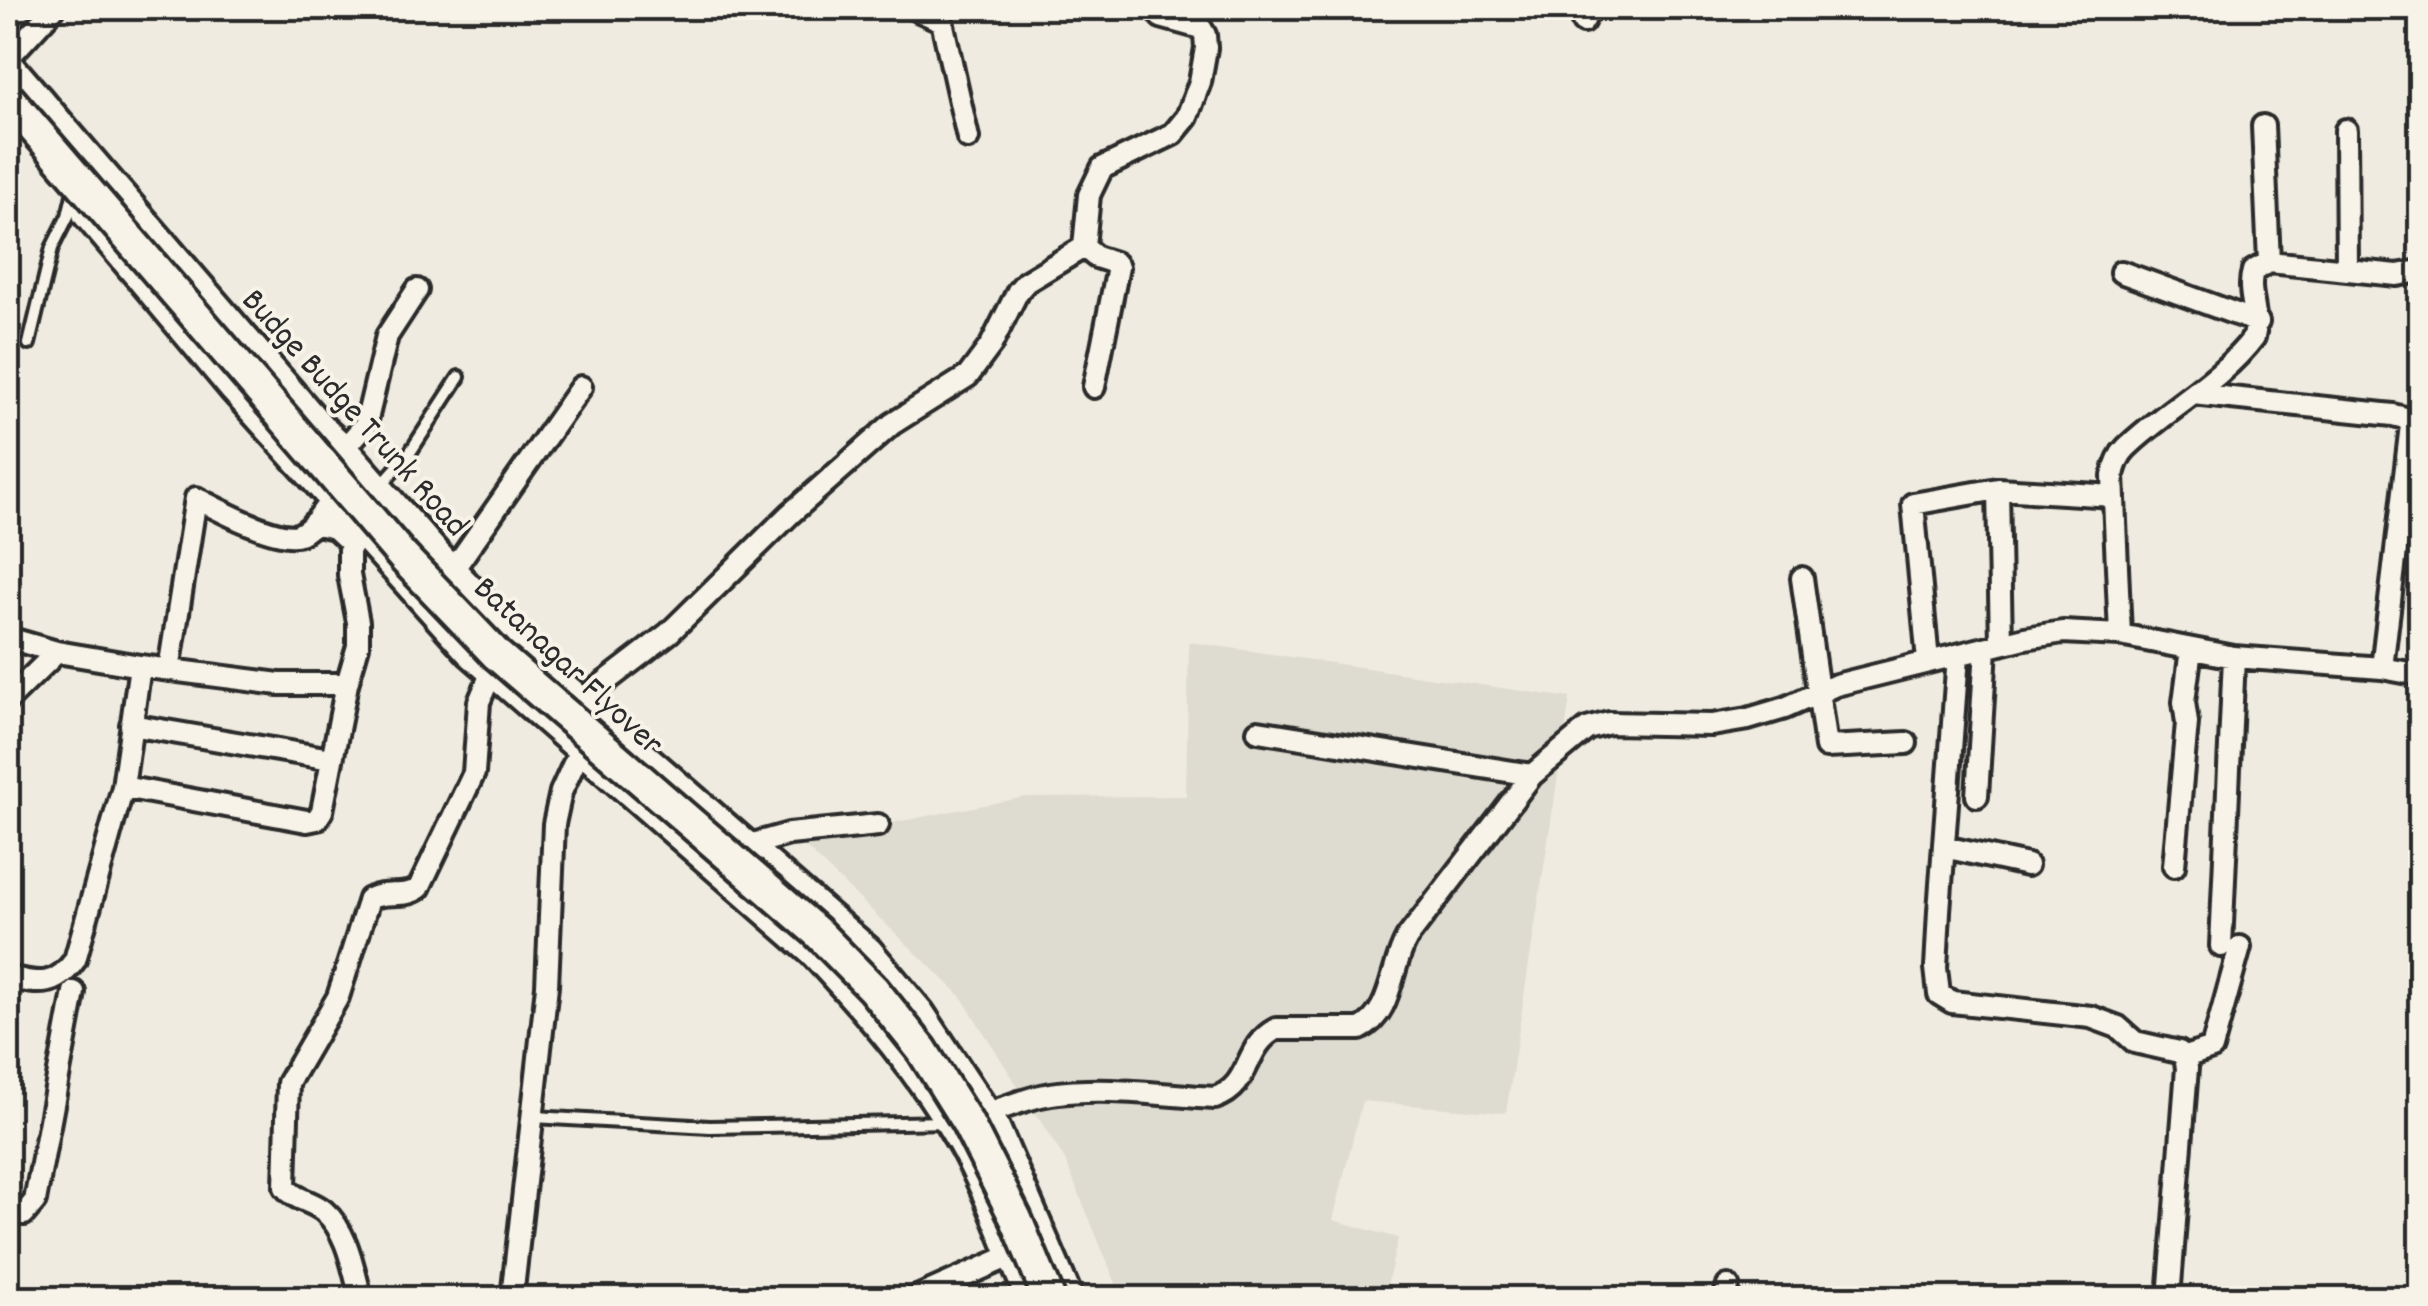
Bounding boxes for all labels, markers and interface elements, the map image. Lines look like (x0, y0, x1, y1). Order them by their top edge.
street label: Budge Budge Trunk Road (228, 279, 479, 550)
street label: Batanagar Flyover (460, 566, 673, 769)

